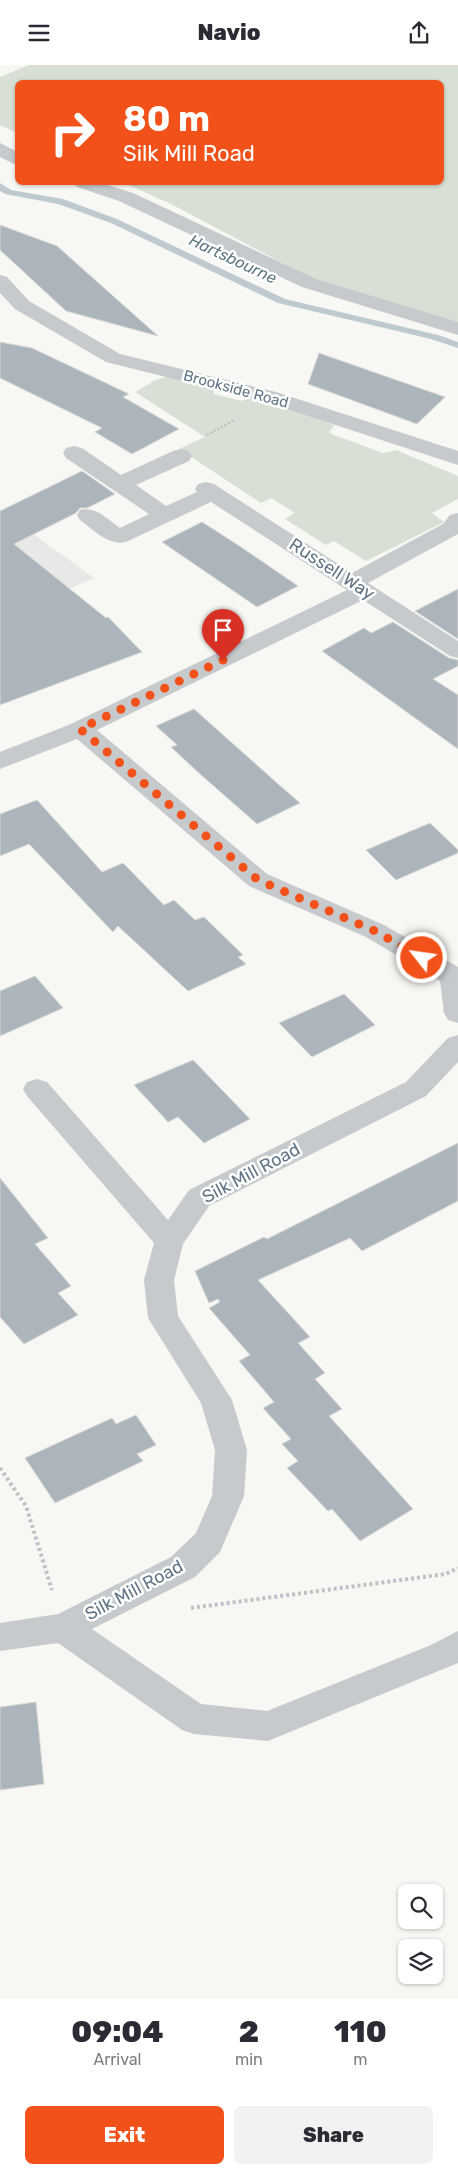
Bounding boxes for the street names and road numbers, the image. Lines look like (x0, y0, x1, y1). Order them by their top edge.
street label: Brookside Road (181, 366, 291, 412)
street label: Russell Way (285, 533, 379, 605)
street label: Silk Mill Road (198, 1138, 304, 1208)
street label: Silk Mill Road (81, 1555, 187, 1625)

